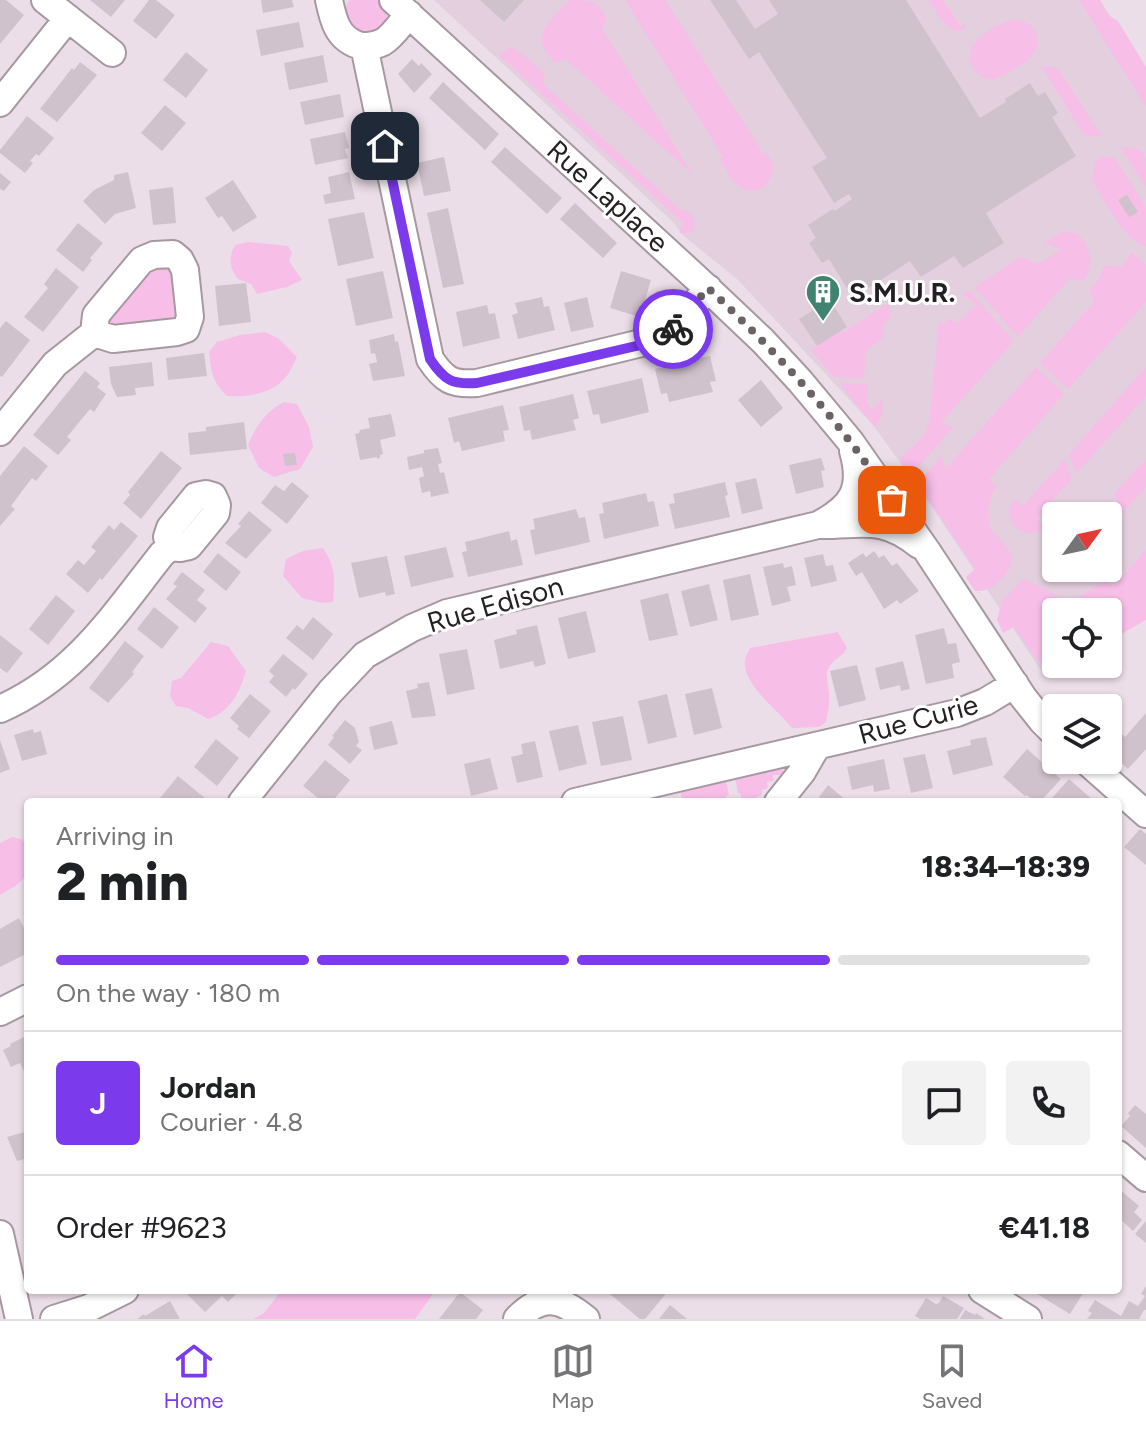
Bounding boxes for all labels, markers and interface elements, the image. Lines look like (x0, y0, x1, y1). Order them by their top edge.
pin (351, 112, 419, 180)
icon: home (363, 124, 407, 168)
street label: Rue Laplace (540, 133, 676, 259)
building icon: S.M.U.R. (804, 273, 842, 323)
place label: S.M.U.R. (849, 275, 956, 309)
courier (633, 289, 713, 369)
icon: bike (651, 307, 695, 351)
pin (858, 466, 926, 534)
icon: bag (870, 478, 914, 522)
north arrow (1042, 502, 1122, 582)
map controls (1042, 502, 1122, 774)
street label: Rue Edison (423, 568, 567, 640)
button: locate (1042, 598, 1122, 678)
street label: Rue Curie (854, 687, 982, 751)
button: layers (1042, 694, 1122, 774)
text: Arriving in (56, 820, 174, 852)
text: 18:34–18:39 (921, 848, 1090, 885)
text: 2 min (56, 851, 189, 913)
text: On the way · 180 m (56, 977, 280, 1009)
button: chat (902, 1061, 986, 1145)
button: phone (1006, 1061, 1090, 1145)
text: Jordan (160, 1069, 256, 1106)
text: J (90, 1085, 106, 1122)
text: Courier · 4.8 (160, 1106, 303, 1138)
text: Order #9623 (56, 1209, 227, 1246)
text: €41.18 (999, 1209, 1090, 1246)
tab: Home (164, 1339, 224, 1414)
tab: Map (551, 1339, 595, 1414)
tab: Saved (922, 1339, 982, 1414)

